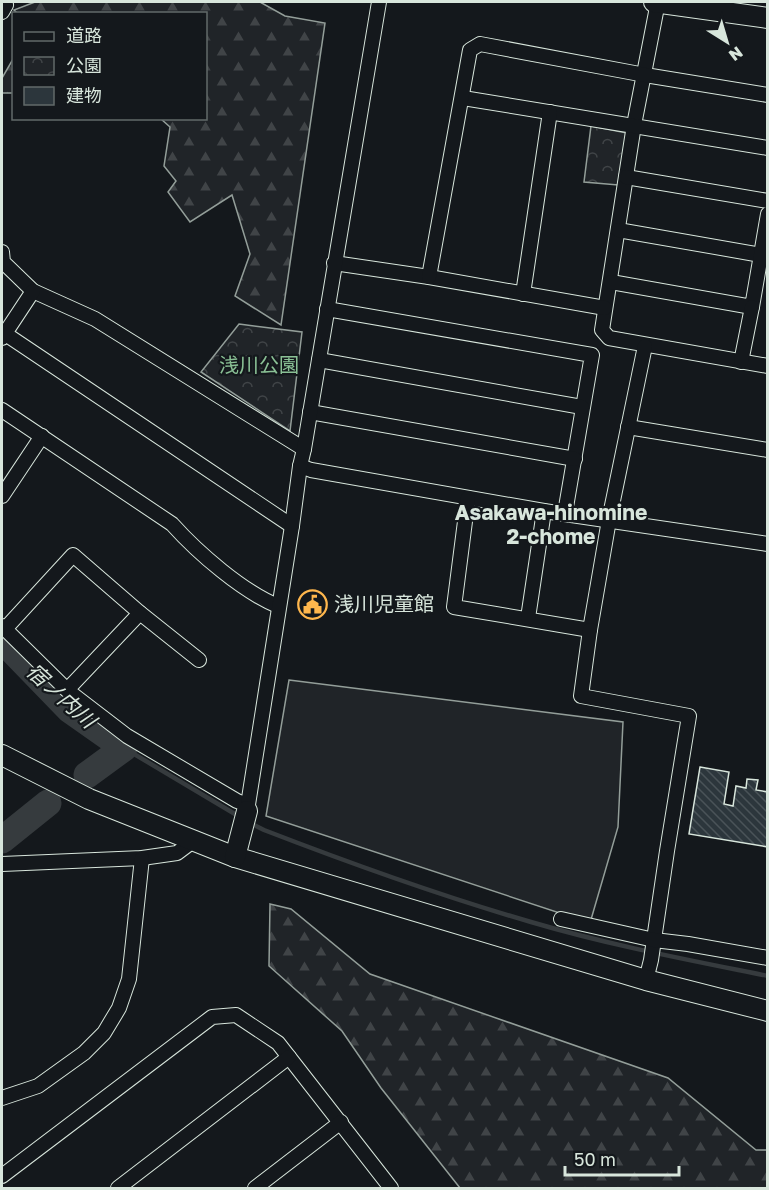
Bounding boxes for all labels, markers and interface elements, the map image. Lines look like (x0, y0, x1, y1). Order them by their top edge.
legend (12, 12, 207, 120)
north arrow (697, 12, 757, 72)
text: 道路 (66, 24, 102, 46)
text: N (725, 42, 747, 66)
text: 公園 (66, 54, 102, 76)
text: 建物 (66, 84, 102, 106)
park label: 浅川公園 (219, 352, 299, 376)
district label: Asakawa-hinomine 2-chome (455, 499, 647, 549)
public building icon: 浅川児童館 (297, 588, 329, 620)
place label: 浅川児童館 (334, 591, 434, 615)
water label: 宿ノ内川 (22, 657, 103, 734)
scale bar (565, 1139, 679, 1177)
text: 50 m (574, 1148, 616, 1170)

